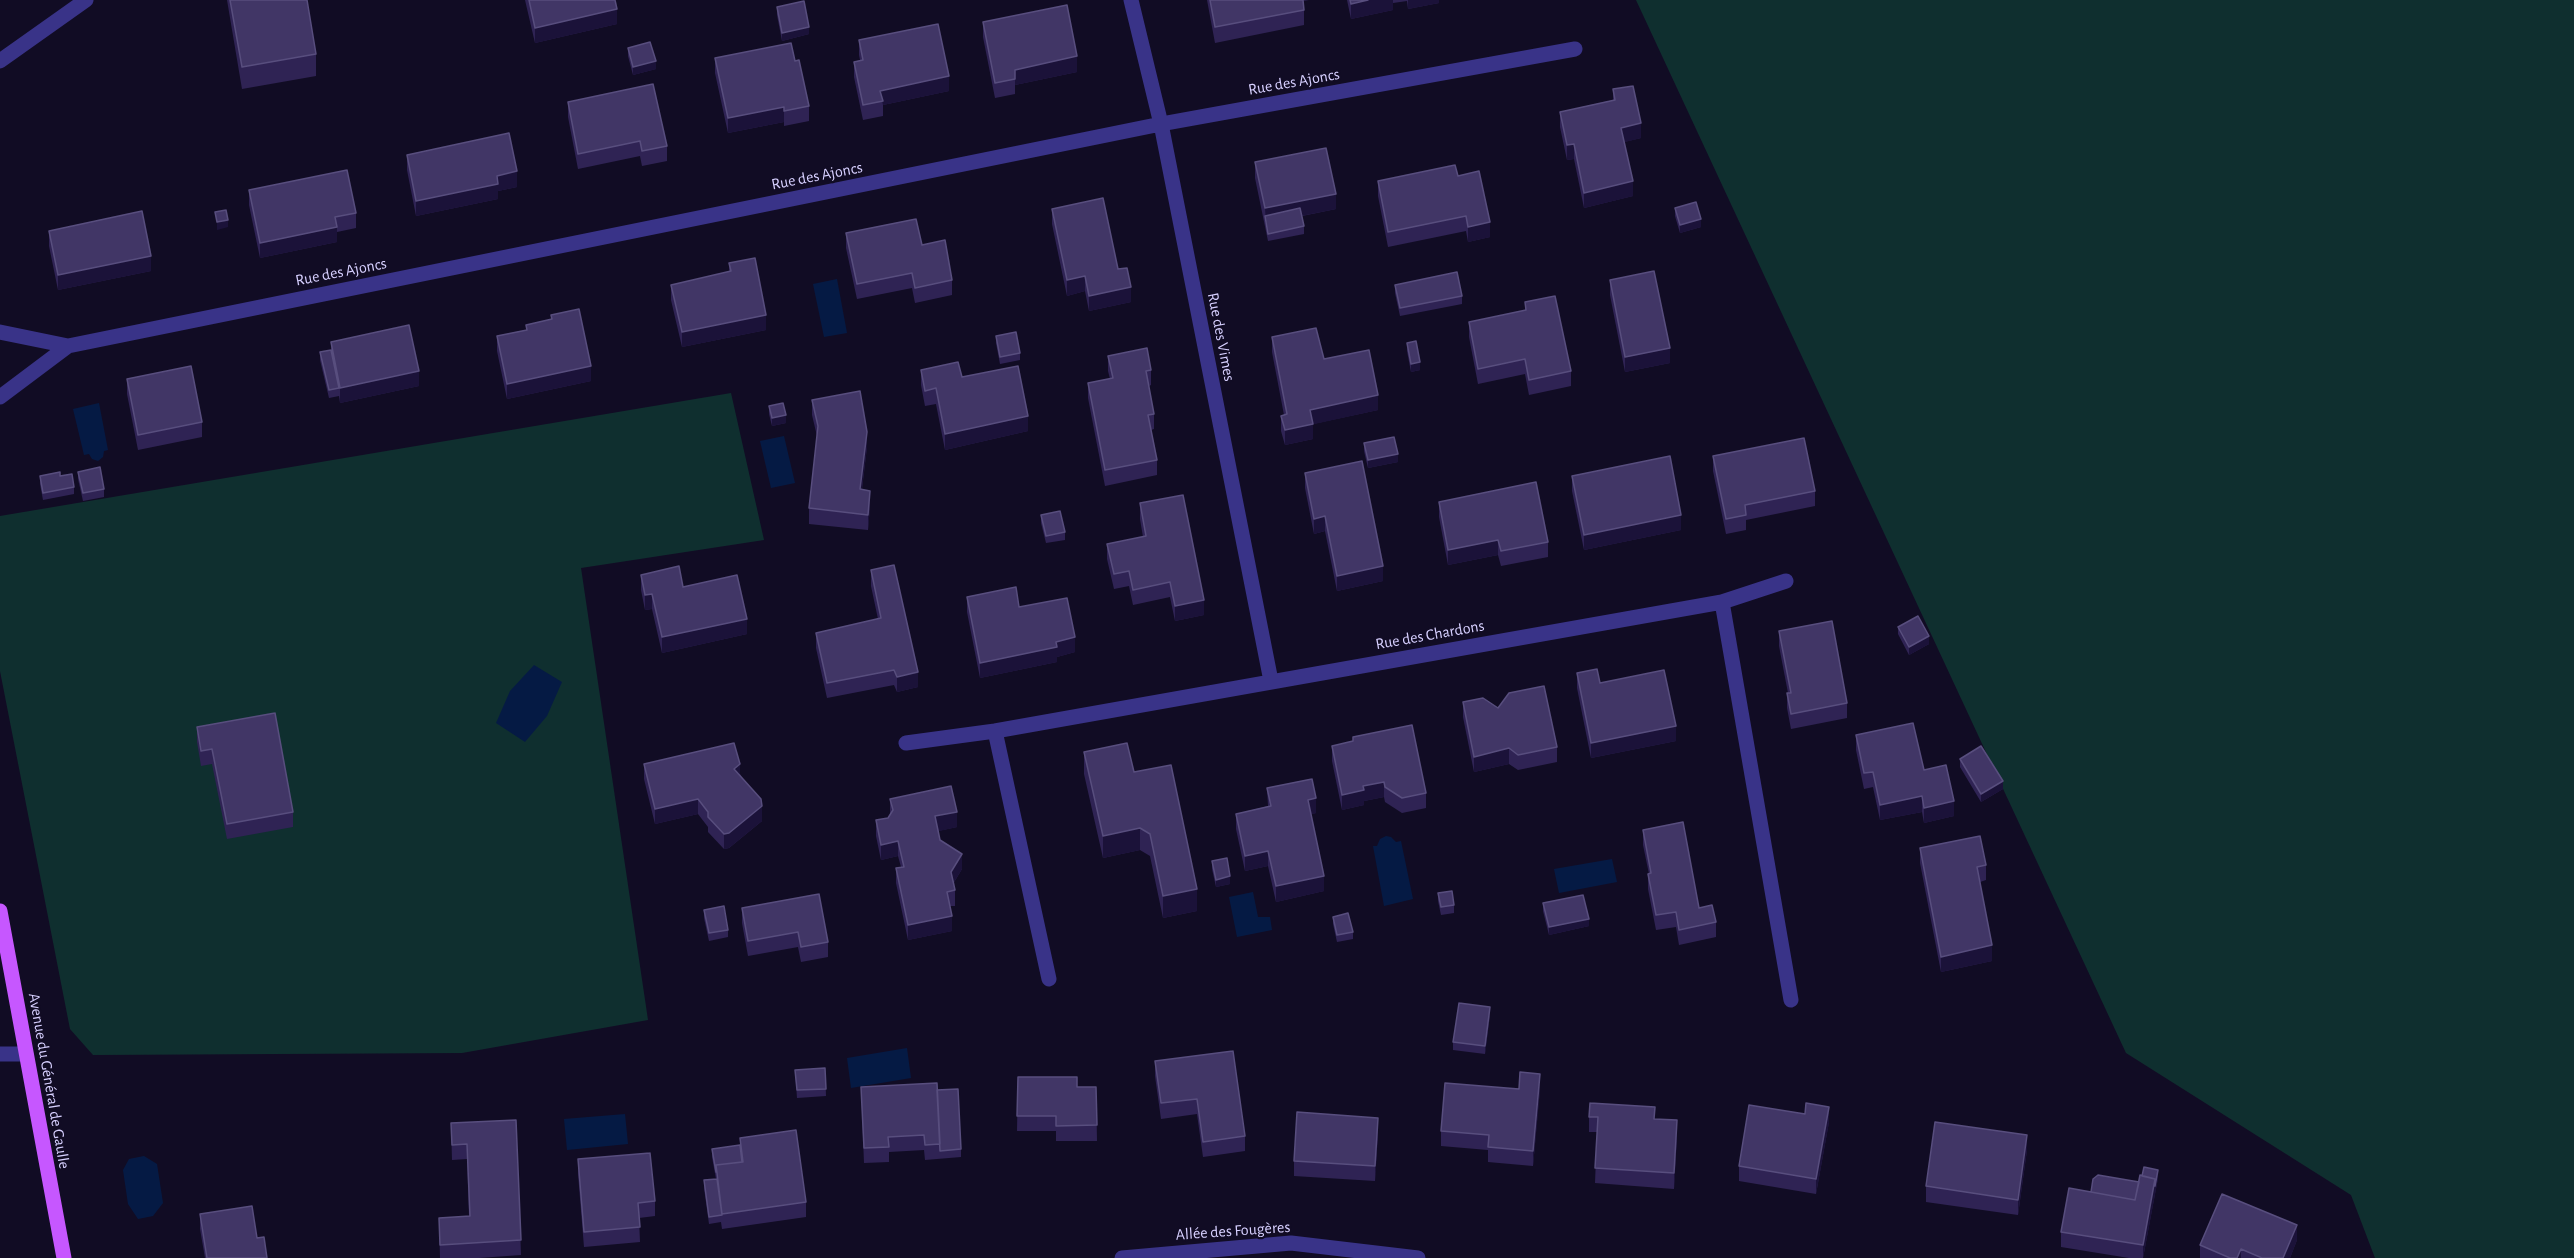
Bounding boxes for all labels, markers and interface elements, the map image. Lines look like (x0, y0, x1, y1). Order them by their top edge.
street label: Rue des Ajoncs (1247, 65, 1341, 99)
street label: Rue des Ajoncs (770, 158, 864, 194)
street label: Rue des Ajoncs (294, 254, 388, 290)
street label: Rue des Vimes (1203, 291, 1239, 383)
street label: Rue des Chardons (1374, 616, 1486, 654)
street label: Avenue du Général de Gaulle (24, 992, 74, 1170)
street label: Allée des Fougères (1175, 1217, 1291, 1245)

